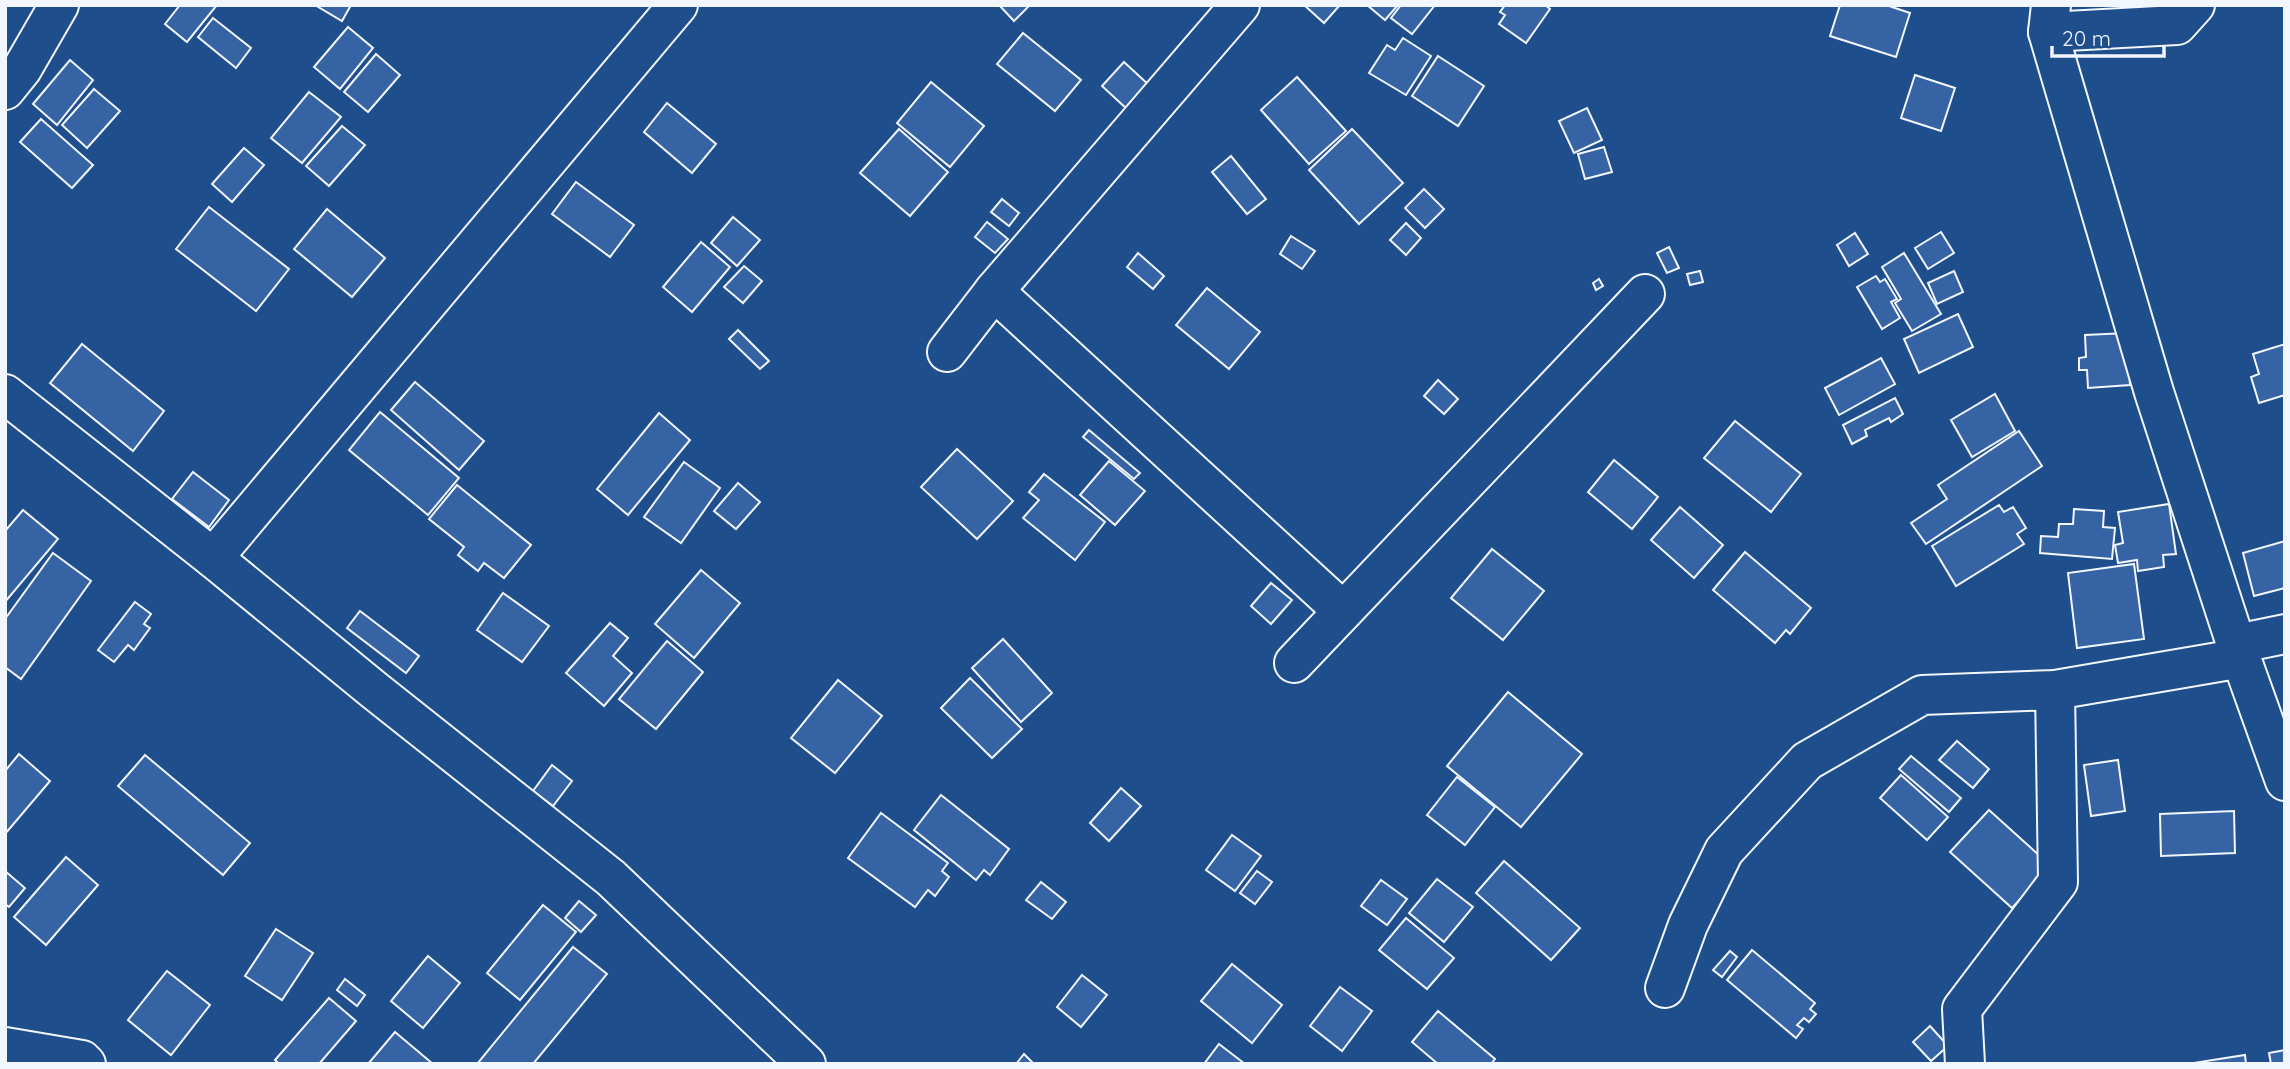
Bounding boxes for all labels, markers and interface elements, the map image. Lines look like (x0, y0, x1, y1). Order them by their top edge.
scale bar (2052, 14, 2164, 58)
text: 20 m (2062, 25, 2111, 51)

